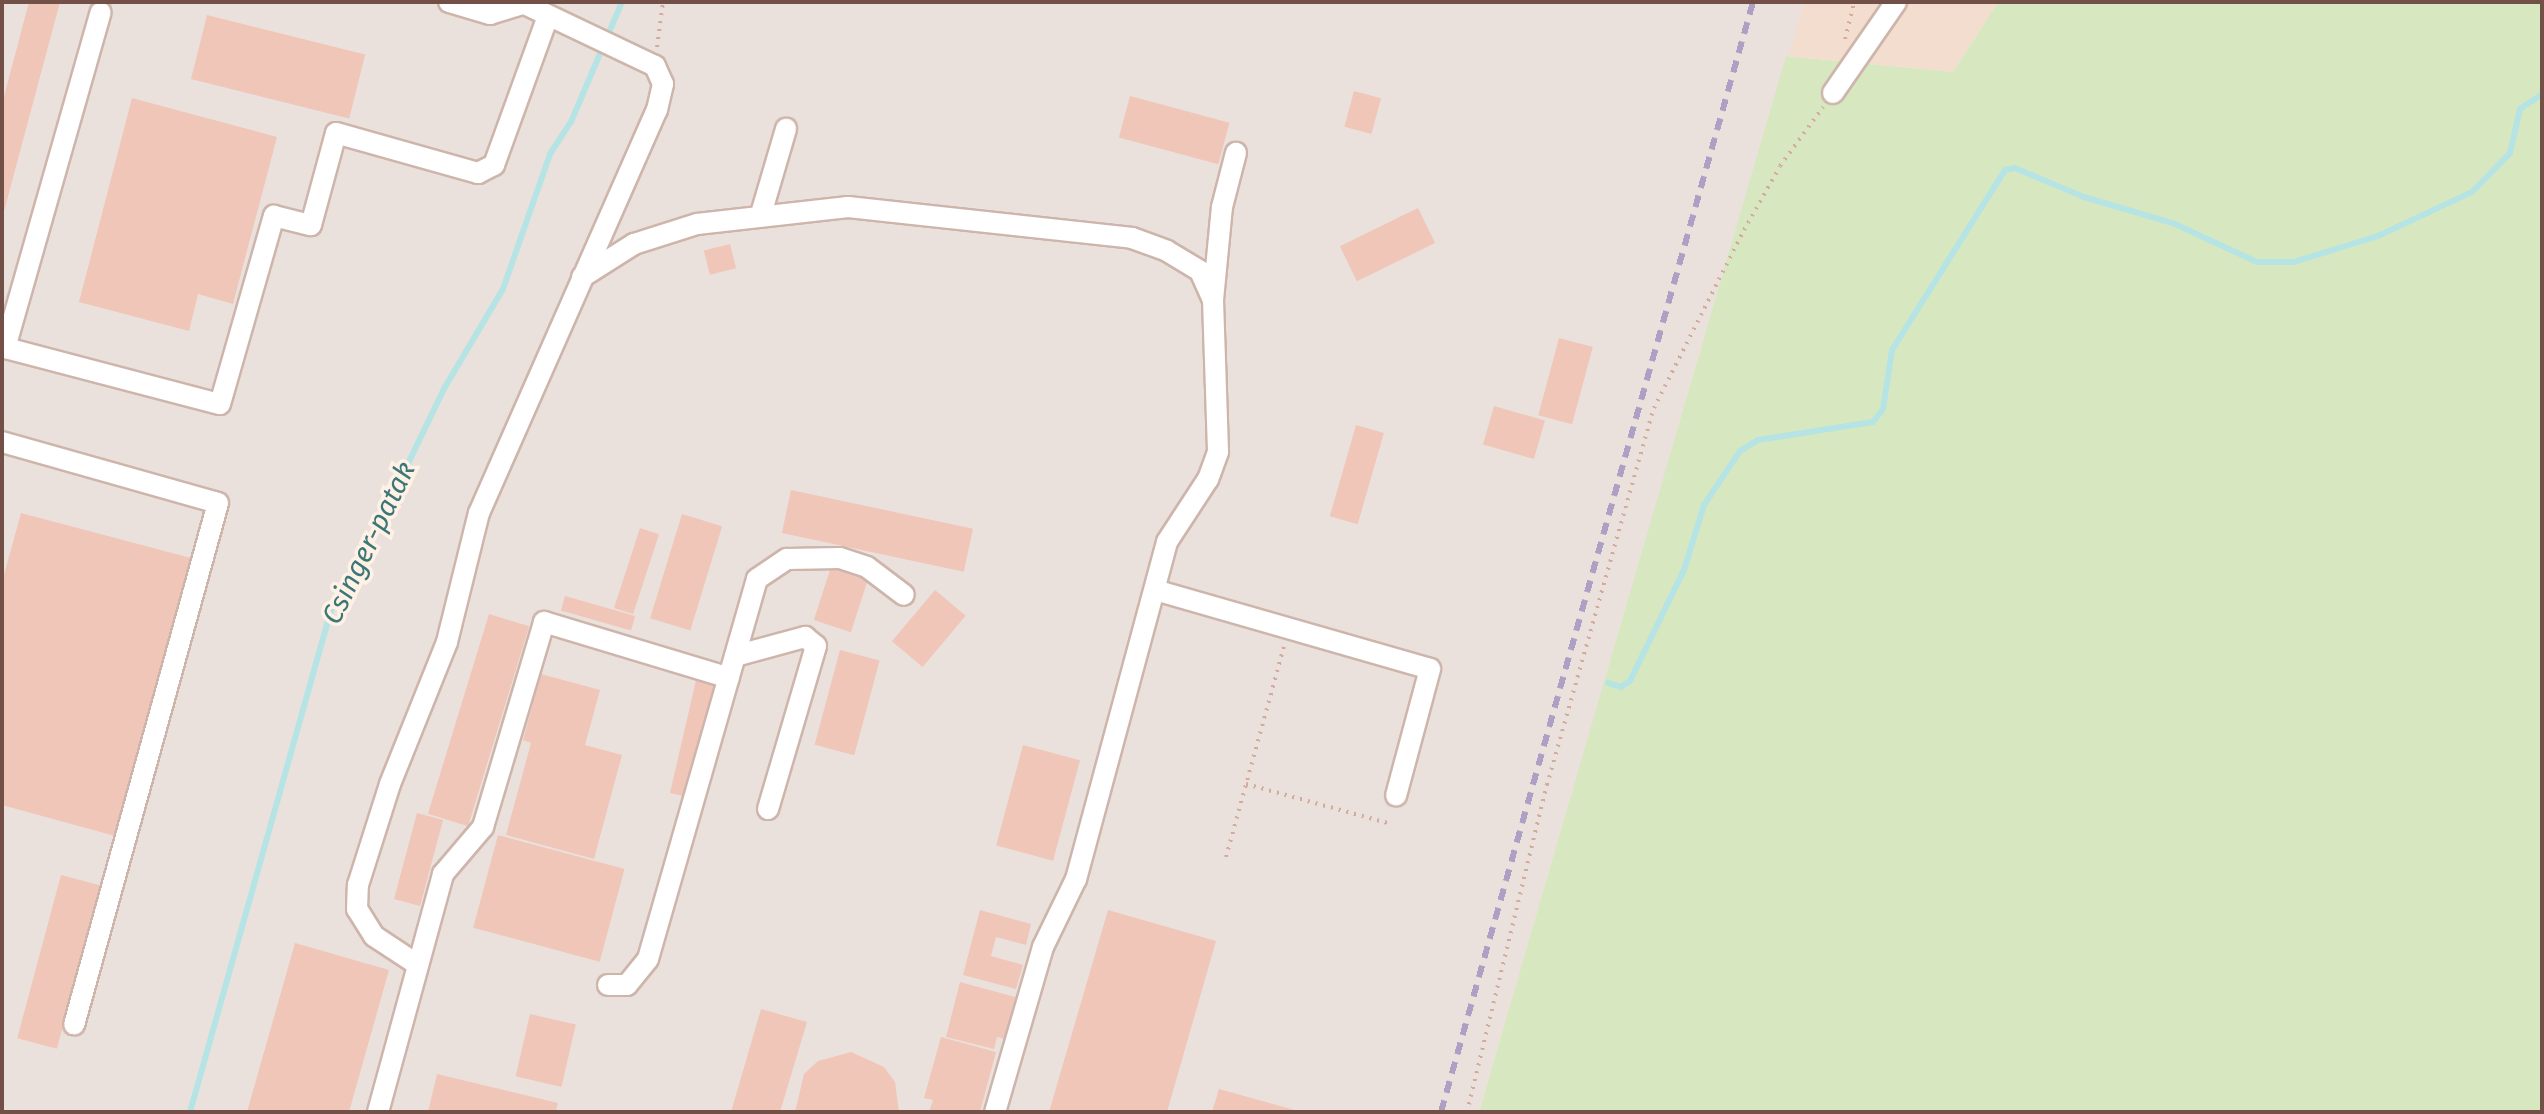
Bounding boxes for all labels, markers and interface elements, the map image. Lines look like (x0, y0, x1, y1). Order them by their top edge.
water label: Csinger-patak (315, 456, 423, 630)

